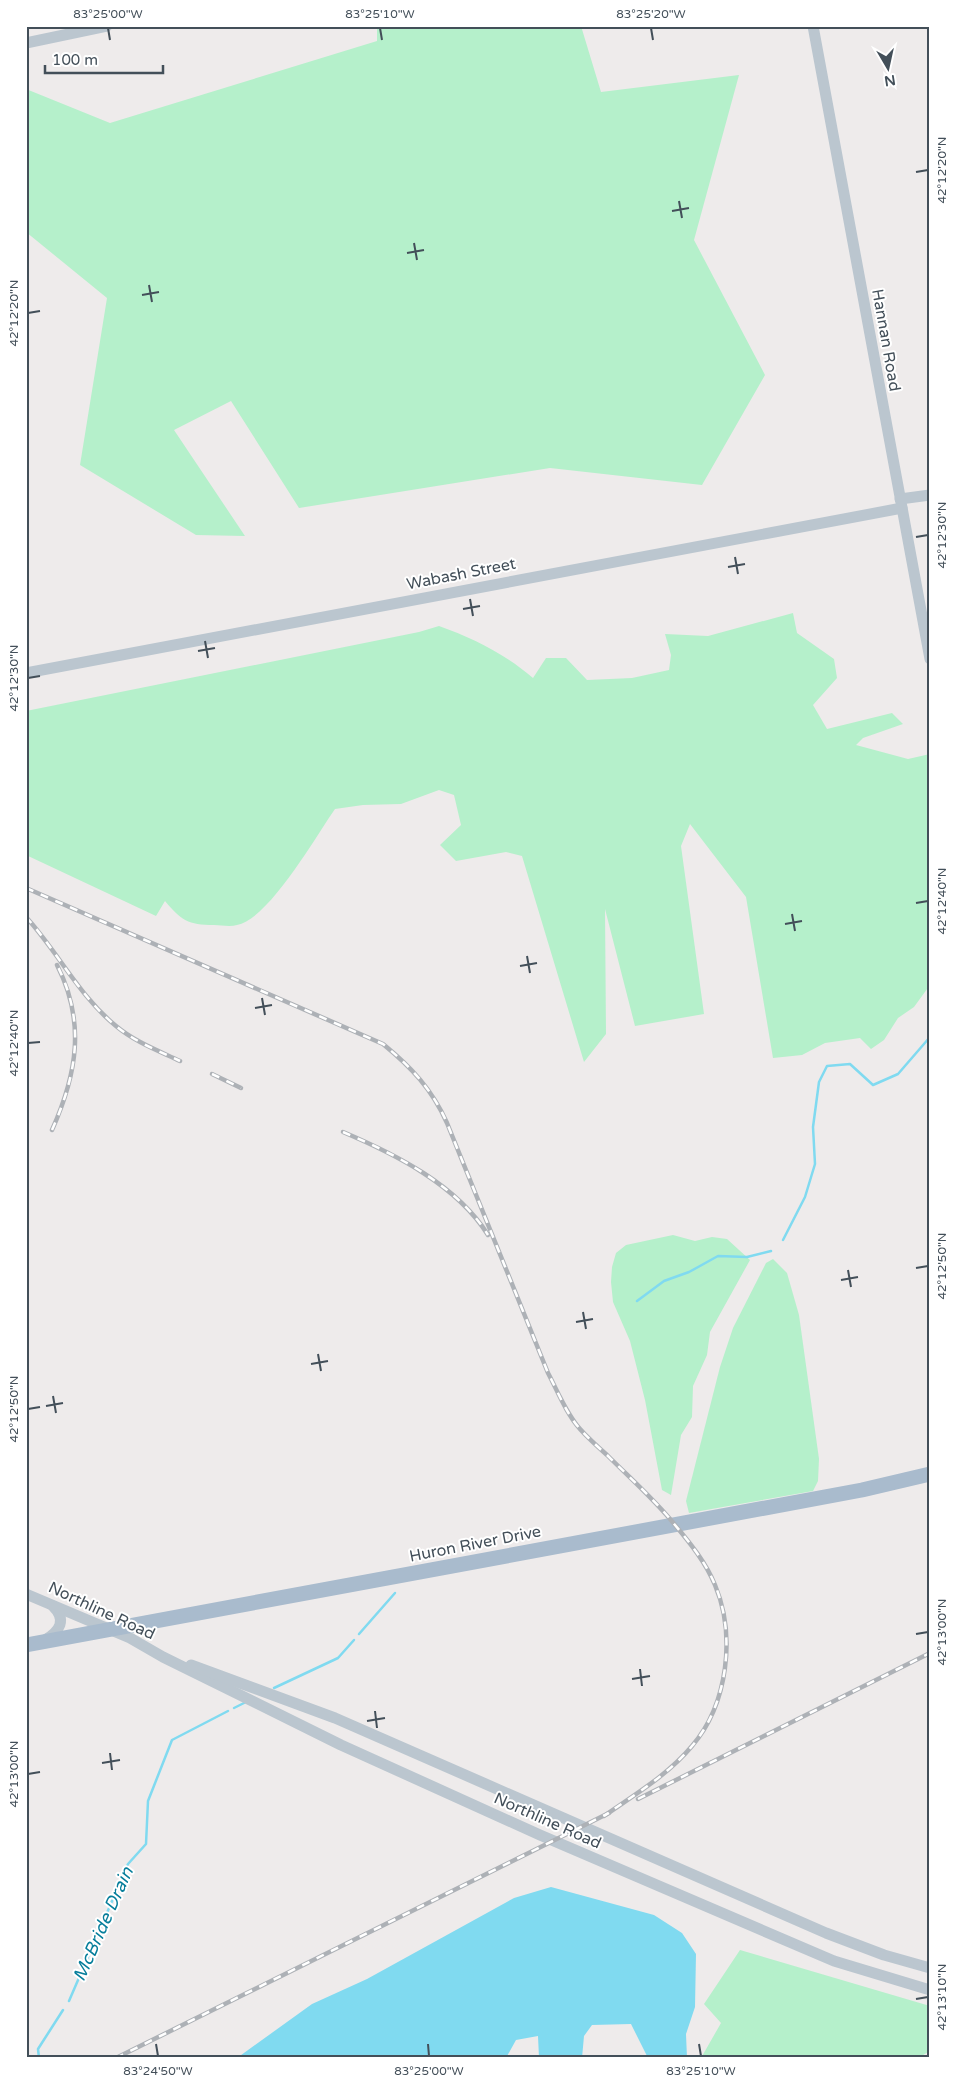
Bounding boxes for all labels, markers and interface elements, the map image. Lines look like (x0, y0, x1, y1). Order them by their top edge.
text: 83°25'00"W (73, 7, 143, 21)
text: 83°25'10"W (345, 7, 415, 21)
text: 83°25'20"W (616, 7, 686, 21)
scale bar (45, 42, 162, 74)
north arrow (864, 42, 914, 92)
text: 100 m (52, 51, 98, 69)
text: N (883, 71, 897, 90)
text: 42°12'20"N (935, 137, 949, 204)
text: 42°12'20"N (7, 280, 21, 347)
street label: Hannan Road (867, 287, 905, 393)
text: 42°12'30"N (935, 502, 949, 569)
street label: Wabash Street (405, 554, 518, 594)
text: 42°12'30"N (7, 645, 21, 712)
text: 42°12'40"N (935, 868, 949, 935)
text: 42°12'40"N (7, 1010, 21, 1077)
text: 42°12'50"N (935, 1233, 949, 1300)
text: 42°12'50"N (7, 1376, 21, 1443)
street label: Huron River Drive (408, 1521, 543, 1567)
street label: Northline Road (45, 1577, 158, 1644)
text: 42°13'00"N (935, 1599, 949, 1666)
text: 42°13'00"N (7, 1741, 21, 1808)
street label: Northline Road (491, 1788, 604, 1854)
water label: McBride Drain (68, 1863, 138, 1984)
text: 42°13'10"N (935, 1964, 949, 2031)
text: 83°24'50"W (123, 2064, 193, 2078)
text: 83°25'00"W (394, 2064, 464, 2078)
text: 83°25'10"W (666, 2064, 736, 2078)

